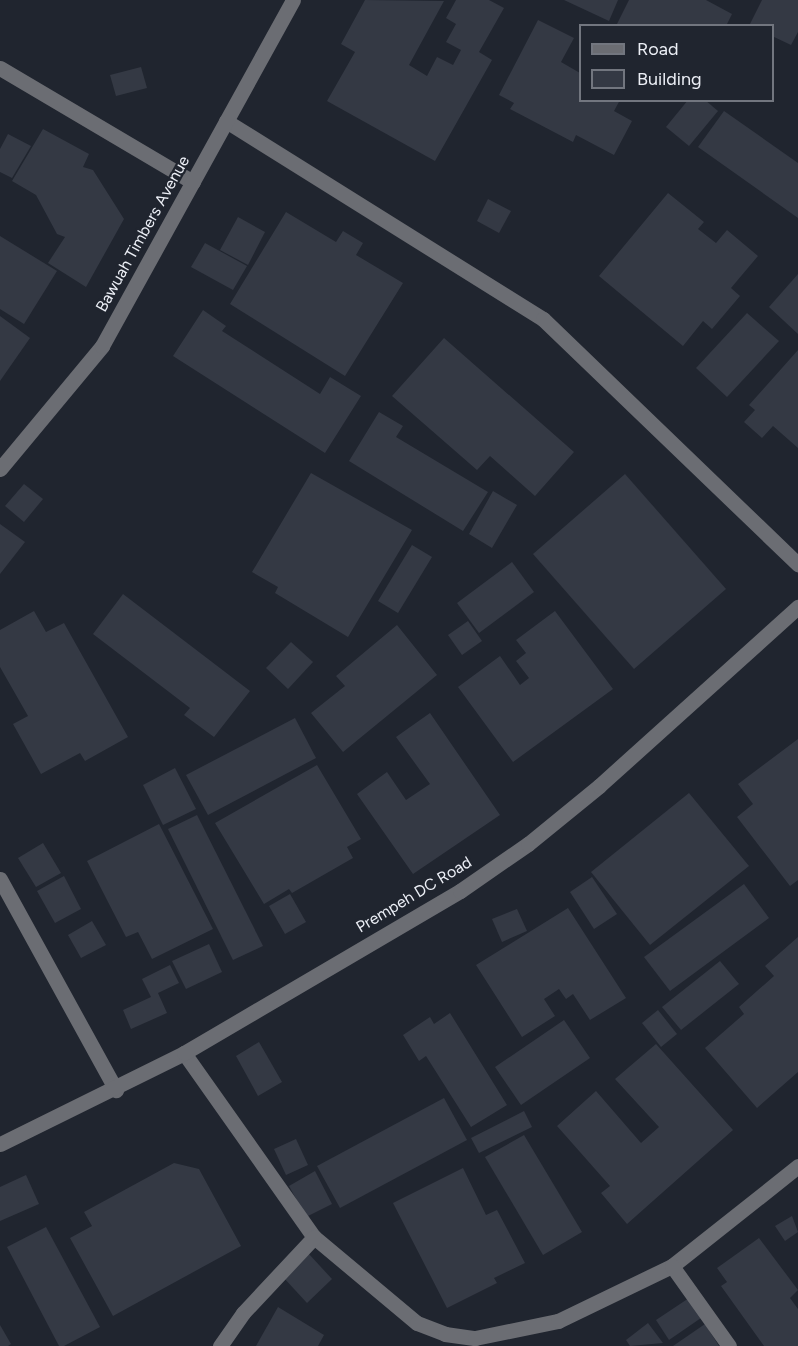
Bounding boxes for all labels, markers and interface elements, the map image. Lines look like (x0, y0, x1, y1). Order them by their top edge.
legend (579, 24, 774, 102)
text: Road (637, 38, 678, 60)
text: Building (637, 68, 702, 90)
street label: Bawuah Timbers Avenue (92, 153, 194, 315)
street label: Prempeh DC Road (353, 853, 475, 937)

